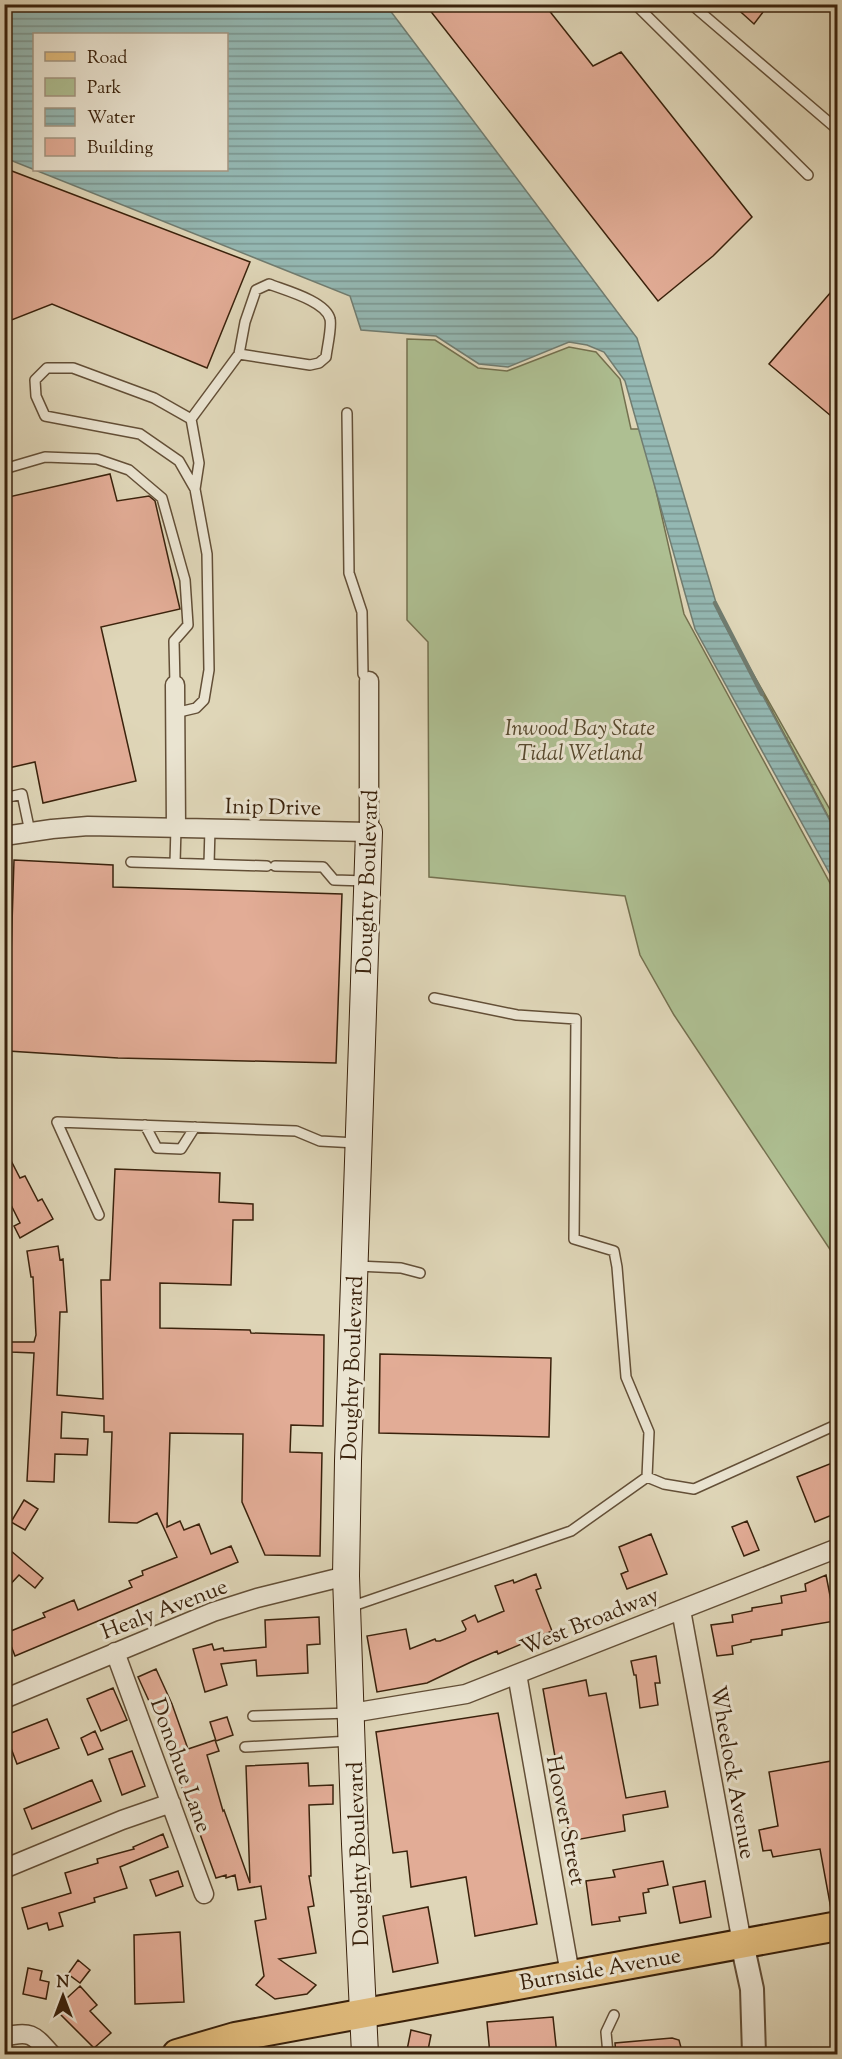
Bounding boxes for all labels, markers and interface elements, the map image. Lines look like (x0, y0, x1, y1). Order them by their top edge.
legend (33, 33, 228, 171)
text: Road (87, 46, 127, 72)
text: Park (87, 76, 122, 102)
text: Water (87, 106, 136, 132)
text: Building (87, 136, 153, 162)
park label: Inwood Bay State Tidal Wetland (505, 714, 655, 771)
street label: Doughty Boulevard (350, 789, 388, 975)
street label: Inip Drive (225, 792, 321, 826)
street label: Doughty Boulevard (335, 1275, 373, 1461)
street label: Healy Avenue (97, 1572, 233, 1650)
street label: West Broadway (516, 1580, 664, 1665)
street label: Wheelock Avenue (700, 1683, 762, 1862)
street label: Donohue Lane (140, 1694, 218, 1838)
street label: Hoover Street (536, 1753, 592, 1889)
street label: Doughty Boulevard (341, 1761, 379, 1947)
street label: Burnside Avenue (517, 1941, 684, 2001)
north arrow (33, 1966, 93, 2026)
text: N (57, 1972, 70, 1995)

